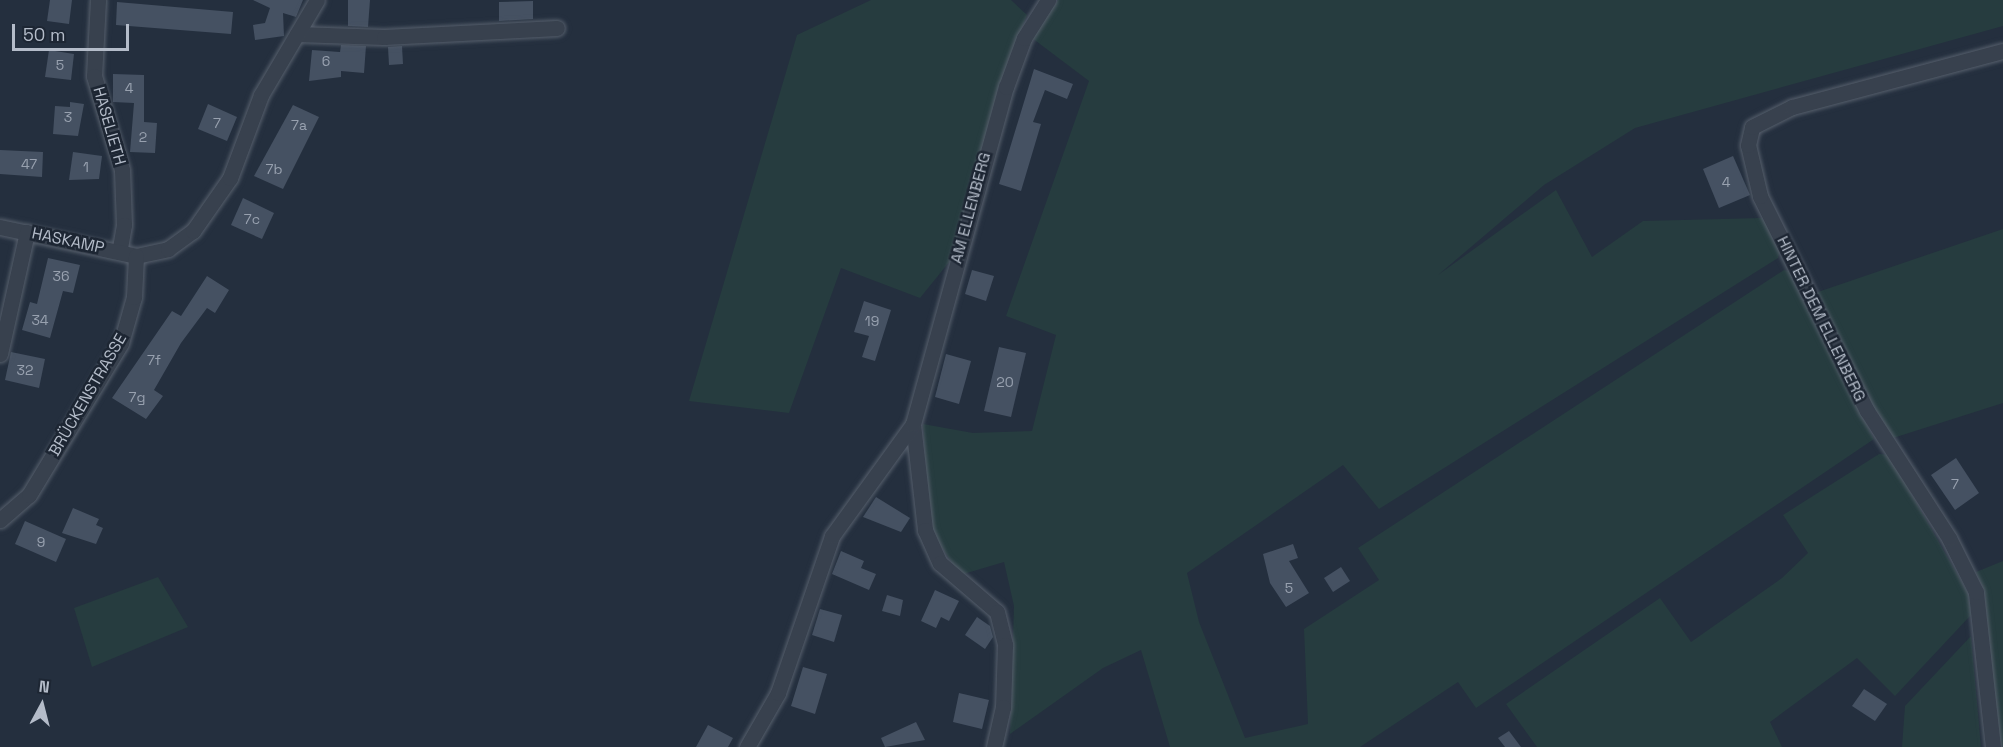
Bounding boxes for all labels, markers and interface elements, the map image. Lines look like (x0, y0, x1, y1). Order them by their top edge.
scale bar (15, 12, 132, 50)
text: 50 m (23, 23, 65, 46)
house number: 6 (322, 53, 330, 69)
house number: 5 (56, 57, 64, 73)
house number: 4 (125, 80, 133, 96)
street label: HASELIETH (89, 84, 129, 168)
house number: 3 (64, 109, 72, 125)
house number: 7 (213, 115, 221, 131)
house number: 7a (291, 117, 307, 133)
house number: 2 (139, 129, 147, 145)
street label: AM ELLENBERG (947, 150, 995, 266)
house number: 47 (21, 156, 37, 172)
house number: 1 (83, 159, 89, 175)
house number: 7b (266, 161, 282, 177)
house number: 4 (1722, 174, 1730, 190)
house number: 7c (244, 211, 260, 227)
street label: HASKAMP (30, 224, 106, 258)
street label: HINTER DEM ELLENBERG (1773, 233, 1869, 405)
house number: 36 (52, 268, 70, 284)
house number: 34 (31, 312, 49, 328)
house number: 19 (865, 313, 879, 329)
street label: BRÜCKENSTRASSE (45, 330, 131, 460)
house number: 7f (147, 352, 161, 368)
house number: 32 (17, 362, 33, 378)
house number: 20 (996, 374, 1014, 390)
house number: 7g (129, 389, 145, 405)
house number: 7 (1951, 476, 1959, 492)
house number: 9 (37, 534, 45, 550)
house number: 5 (1285, 580, 1293, 596)
north arrow (12, 675, 72, 735)
text: N (38, 676, 51, 698)

